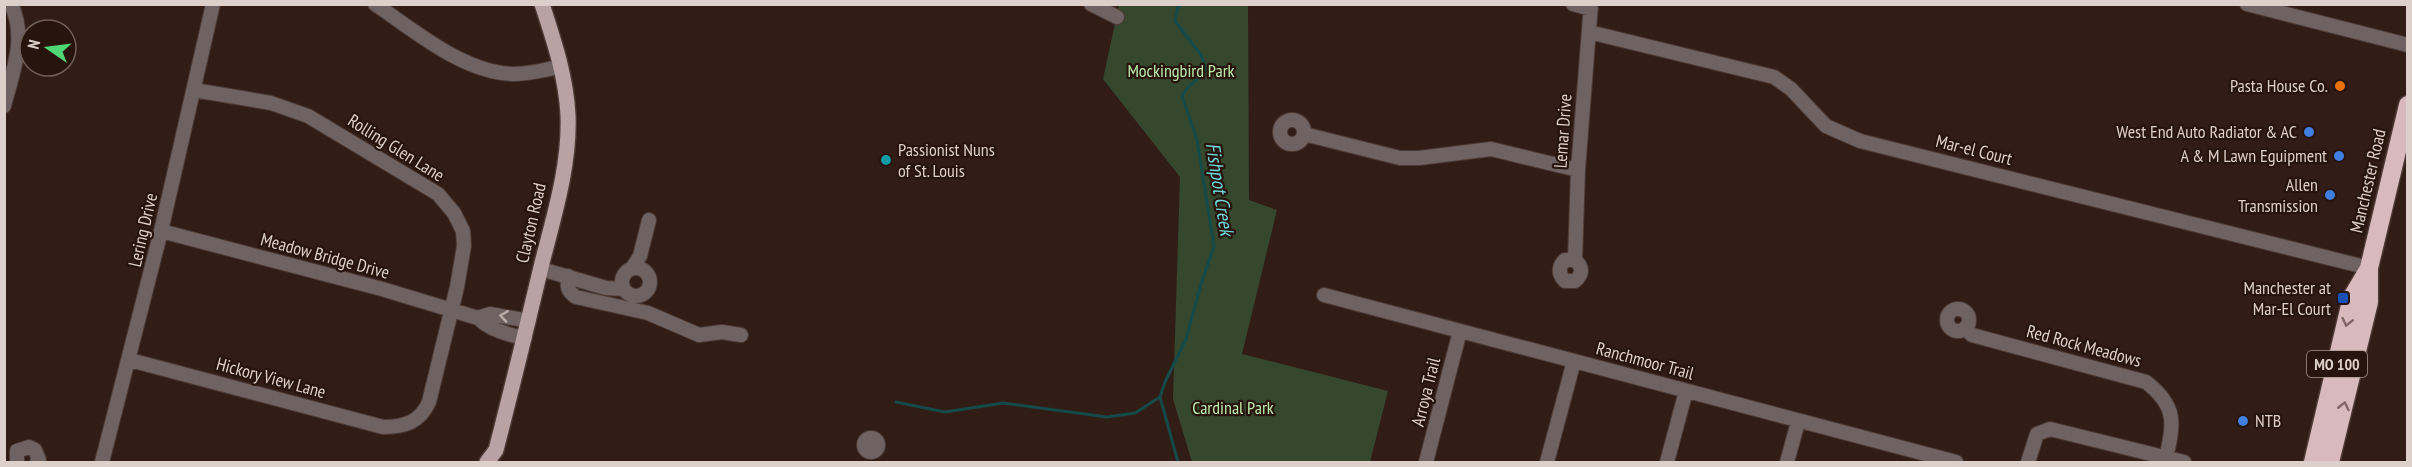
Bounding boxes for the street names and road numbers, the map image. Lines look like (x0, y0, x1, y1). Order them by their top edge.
street label: Lemar Drive (1548, 93, 1577, 169)
street label: Rolling Glen Lane (344, 109, 449, 186)
street label: Manchester Road (2344, 127, 2391, 235)
street label: Mar-el Court (1934, 129, 2015, 170)
street label: Clayton Road (510, 181, 551, 265)
street label: Lering Drive (123, 191, 162, 269)
street label: Meadow Bridge Drive (258, 227, 392, 284)
street label: Red Rock Meadows (2024, 319, 2144, 372)
street label: Ranchmoor Trail (1594, 336, 1697, 385)
road number: MO 100 (2307, 351, 2367, 377)
street label: Hickory View Lane (214, 352, 328, 403)
street label: Arroya Trail (1406, 354, 1445, 429)

